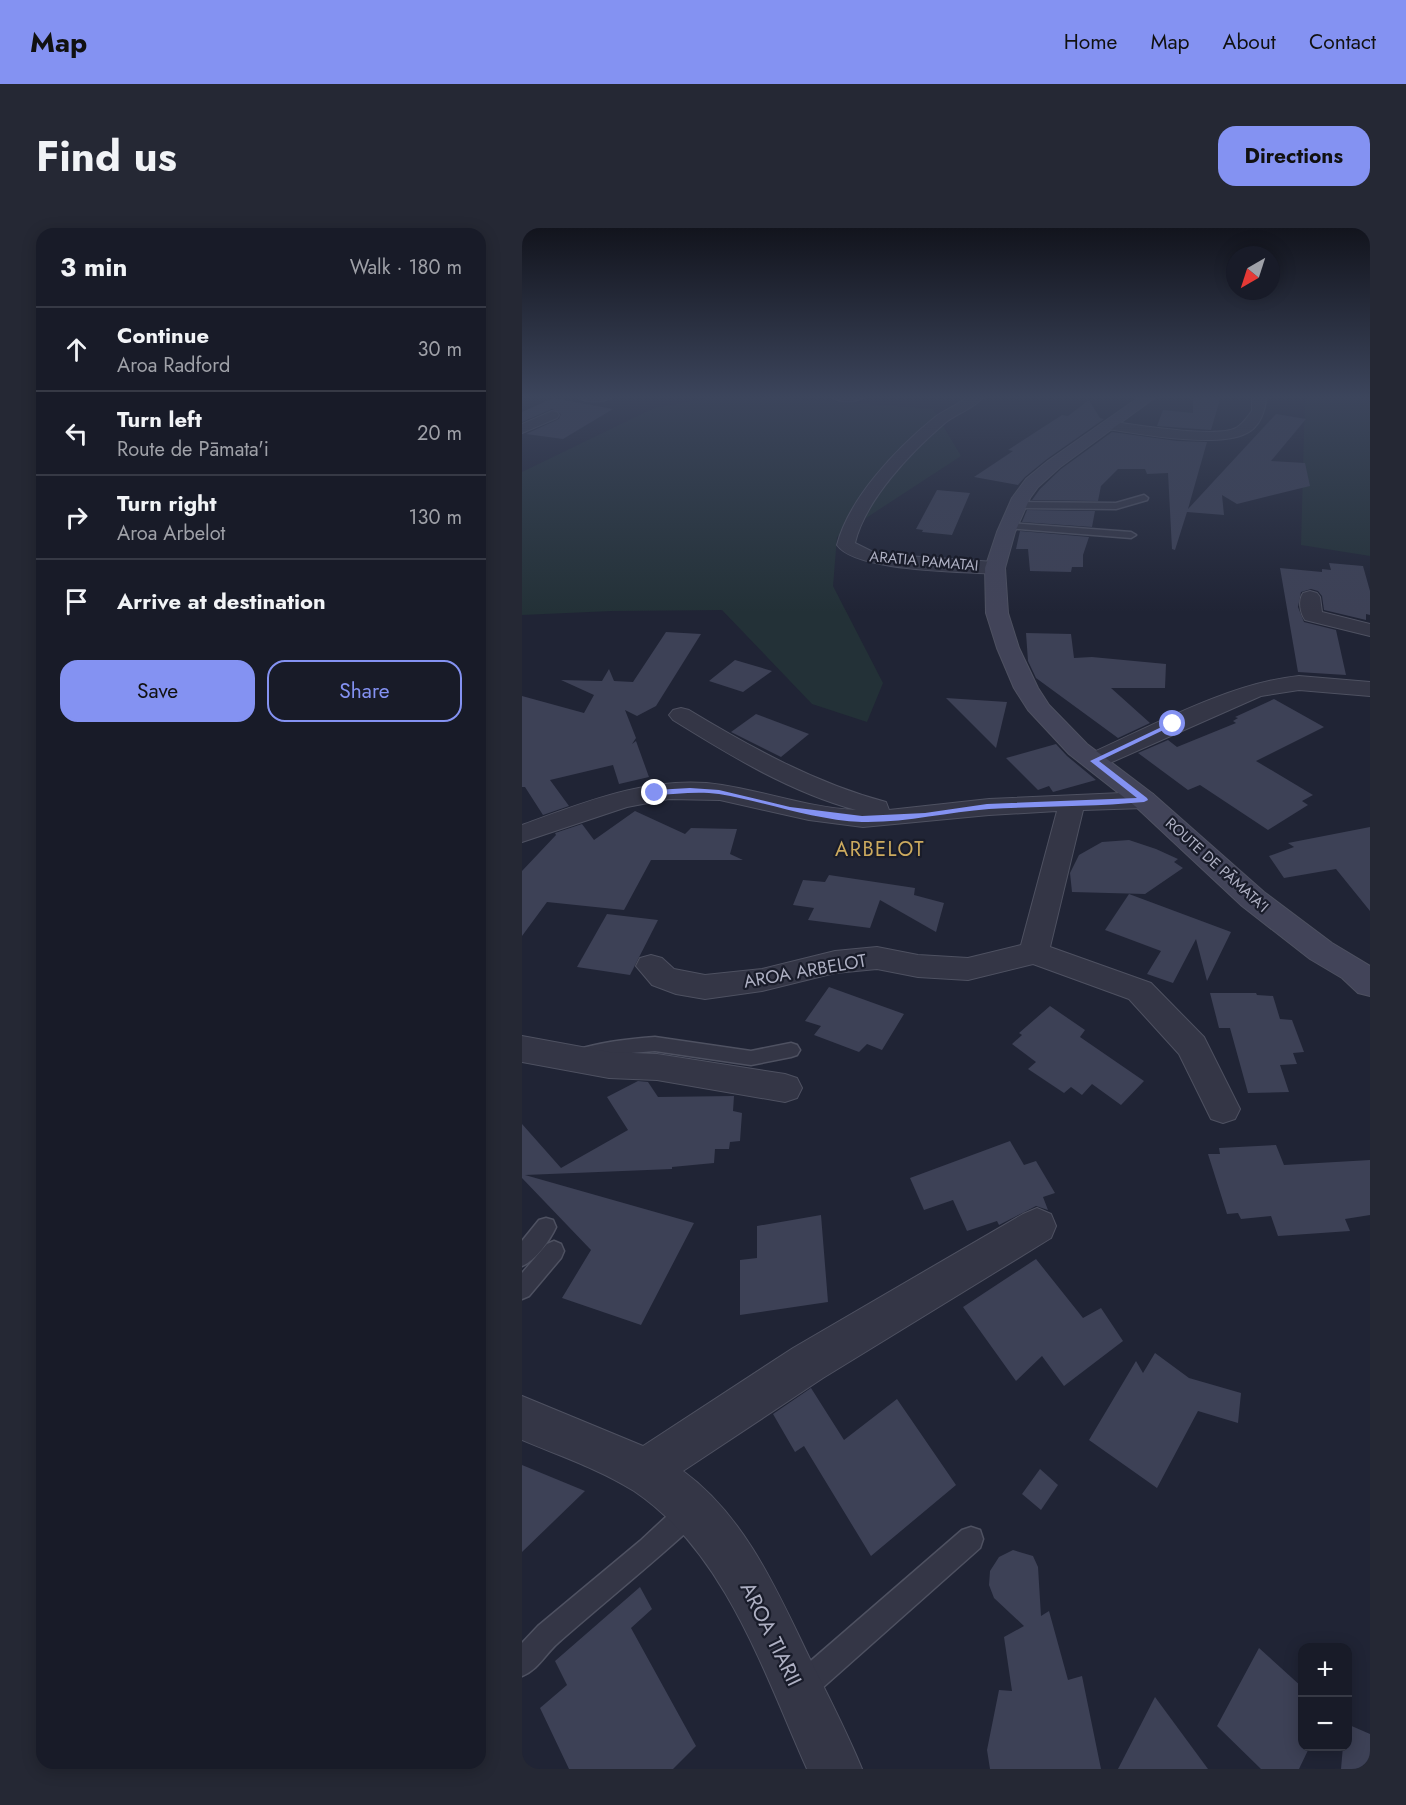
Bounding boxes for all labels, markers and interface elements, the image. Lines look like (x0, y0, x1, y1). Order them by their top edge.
text: Map (30, 22, 87, 63)
text: Home (1064, 27, 1117, 57)
text: Map (1150, 27, 1190, 57)
text: About (1223, 27, 1276, 57)
text: Contact (1309, 27, 1376, 57)
text: Find us (36, 126, 177, 187)
button: Directions (1218, 126, 1370, 186)
north arrow (1226, 246, 1280, 300)
text: 3 min (60, 248, 127, 286)
text: Walk · 180 m (350, 253, 462, 282)
text: Continue (117, 319, 209, 351)
icon: ahead (60, 333, 93, 366)
text: 30 m (417, 335, 462, 364)
text: Aroa Radford (117, 351, 230, 380)
text: Turn left (117, 403, 202, 435)
icon: left (60, 417, 93, 450)
text: 20 m (417, 419, 462, 448)
text: Route de Pāmata'i (117, 435, 269, 464)
text: Turn right (117, 487, 217, 519)
icon: right (60, 501, 93, 534)
text: 130 m (408, 503, 462, 532)
text: Aroa Arbelot (117, 519, 225, 548)
street label: ARATIA PAMATAI (869, 545, 979, 577)
icon: arrive (60, 585, 93, 618)
text: Arrive at destination (117, 585, 326, 617)
button: Save (60, 660, 255, 722)
button: Share (267, 660, 462, 722)
route start (1159, 710, 1185, 736)
route end (641, 779, 667, 805)
street label: ROUTE DE PĀMATA'I (1160, 813, 1274, 917)
district label: ARBELOT (835, 835, 925, 864)
street label: AROA ARBELOT (741, 947, 869, 995)
street label: AROA TIARII (733, 1577, 809, 1691)
map controls (1298, 1643, 1352, 1751)
button: + (1298, 1643, 1352, 1697)
button: − (1298, 1697, 1352, 1751)

